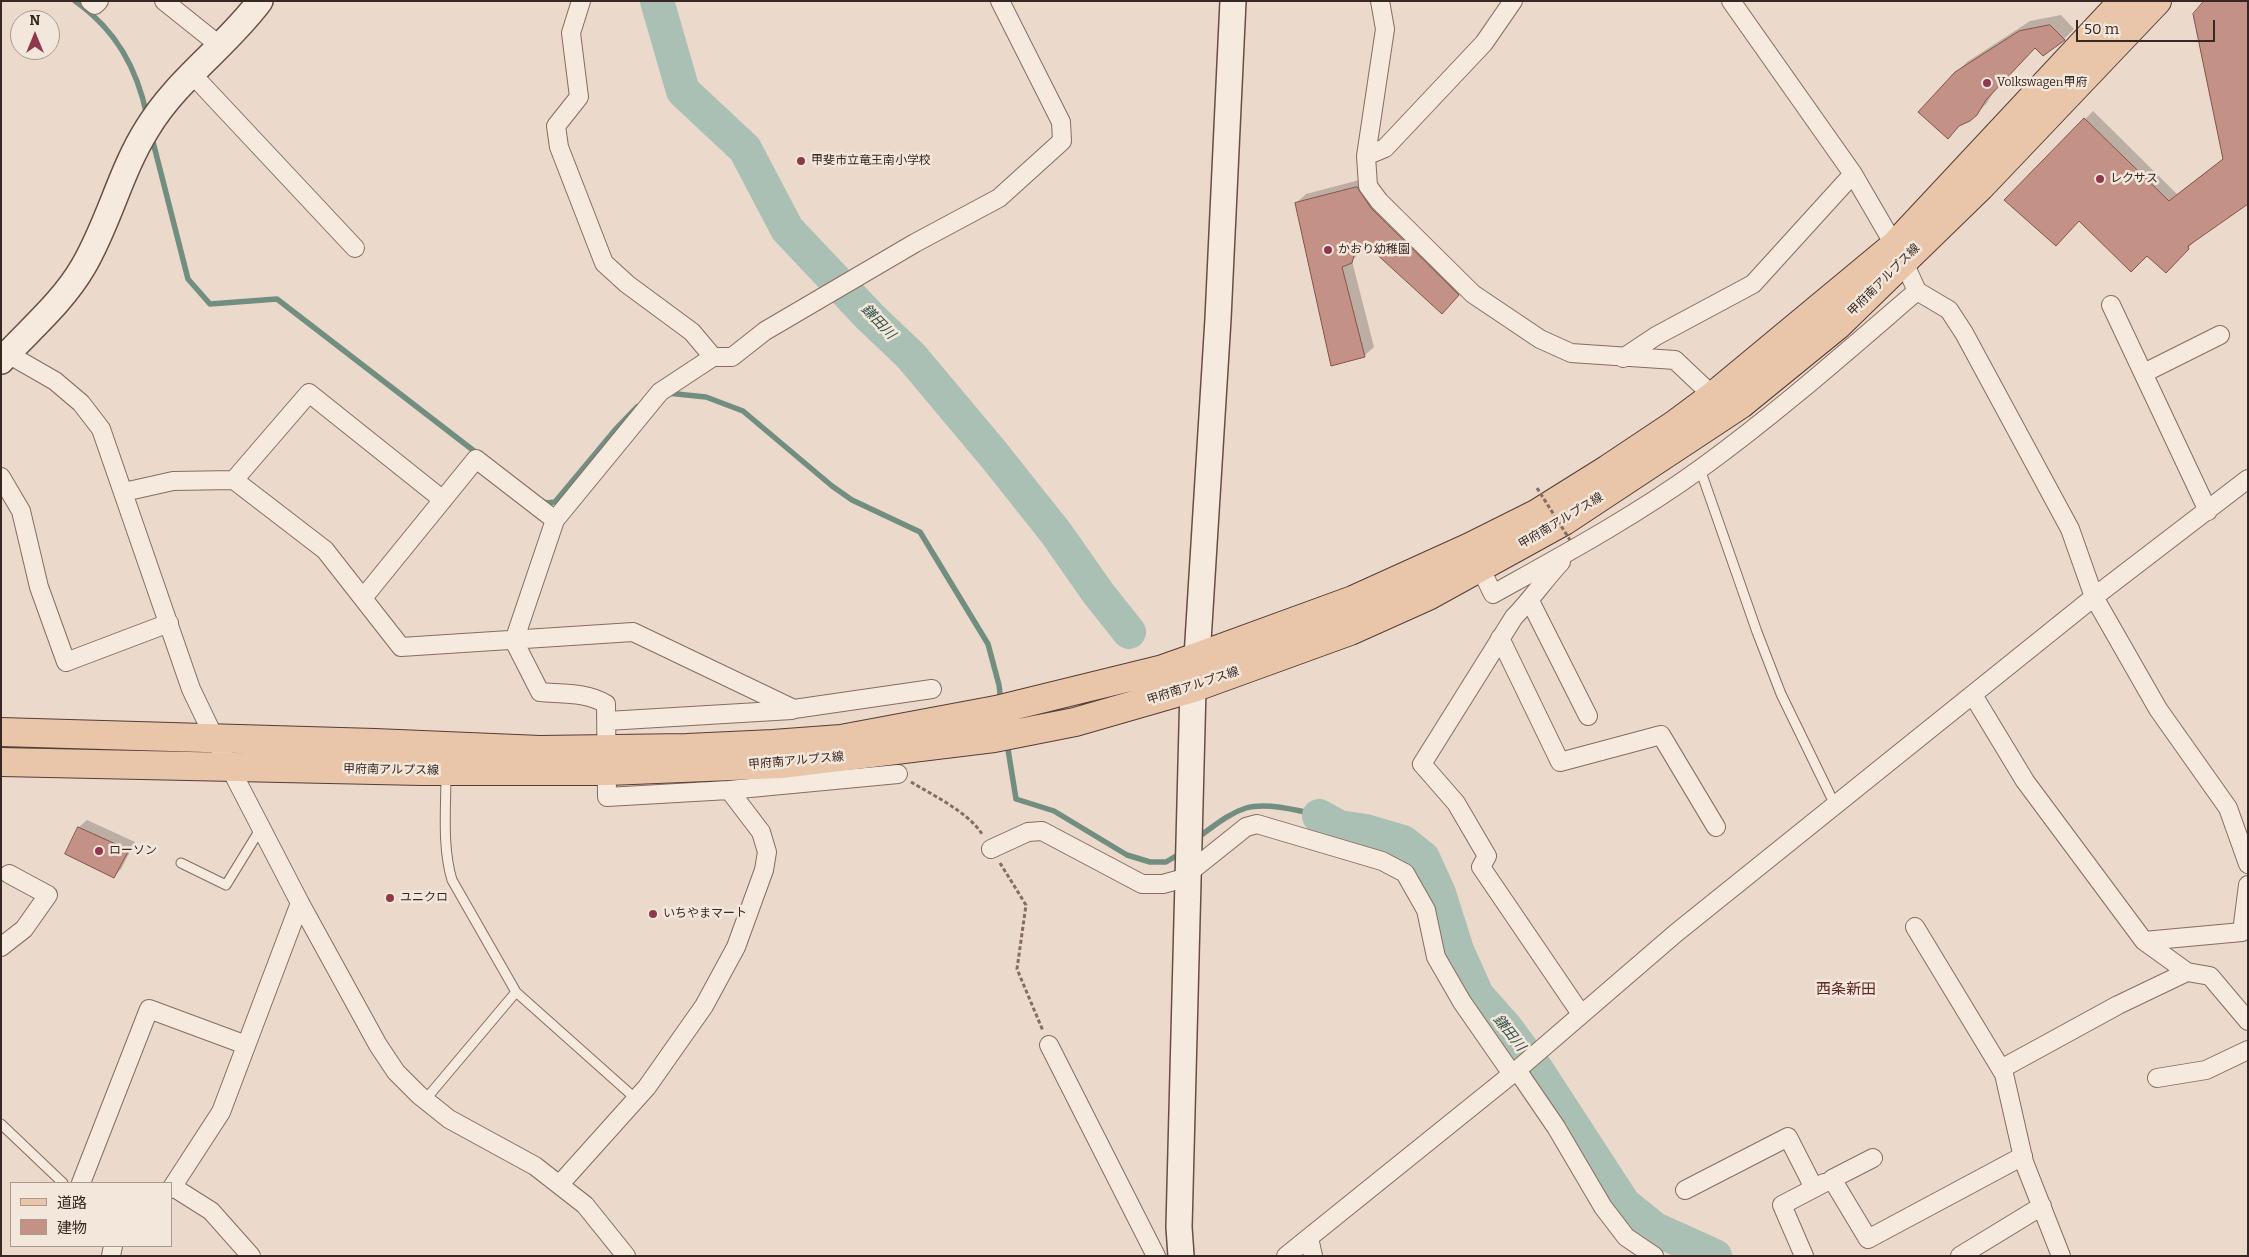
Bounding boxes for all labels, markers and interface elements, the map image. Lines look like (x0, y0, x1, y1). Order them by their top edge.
north arrow (10, 10, 60, 60)
scale bar (2079, 10, 2218, 42)
text: N (30, 12, 40, 29)
text: 50 m (2084, 20, 2119, 38)
place label: Volkswagen甲府 (1997, 76, 2087, 90)
marker: Volkswagen甲府 (1981, 77, 1993, 89)
place label: 甲斐市立竜王南小学校 (811, 154, 931, 168)
marker: 甲斐市立竜王南小学校 (795, 155, 807, 167)
place label: レクサス (2110, 172, 2158, 186)
marker: レクサス (2094, 173, 2106, 185)
street label: 甲府南アルプス線 (1845, 241, 1923, 319)
place label: かおり幼稚園 (1338, 243, 1410, 257)
marker: かおり幼稚園 (1322, 244, 1334, 256)
water label: 鎌田川 (857, 301, 899, 343)
street label: 甲府南アルプス線 (1516, 490, 1606, 552)
street label: 甲府南アルプス線 (1145, 664, 1241, 708)
street label: 甲府南アルプス線 (748, 750, 844, 772)
street label: 甲府南アルプス線 (343, 762, 439, 778)
place label: ローソン (109, 844, 157, 858)
marker: ローソン (93, 845, 105, 857)
place label: ユニクロ (400, 891, 448, 905)
marker: ユニクロ (384, 892, 396, 904)
place label: いちやまマート (663, 907, 747, 921)
marker: いちやまマート (647, 908, 659, 920)
district label: 西条新田 (1816, 981, 1876, 999)
water label: 鎌田川 (1489, 1011, 1529, 1055)
legend (10, 1182, 172, 1247)
text: 道路 (57, 1194, 87, 1212)
text: 建物 (57, 1219, 87, 1237)

